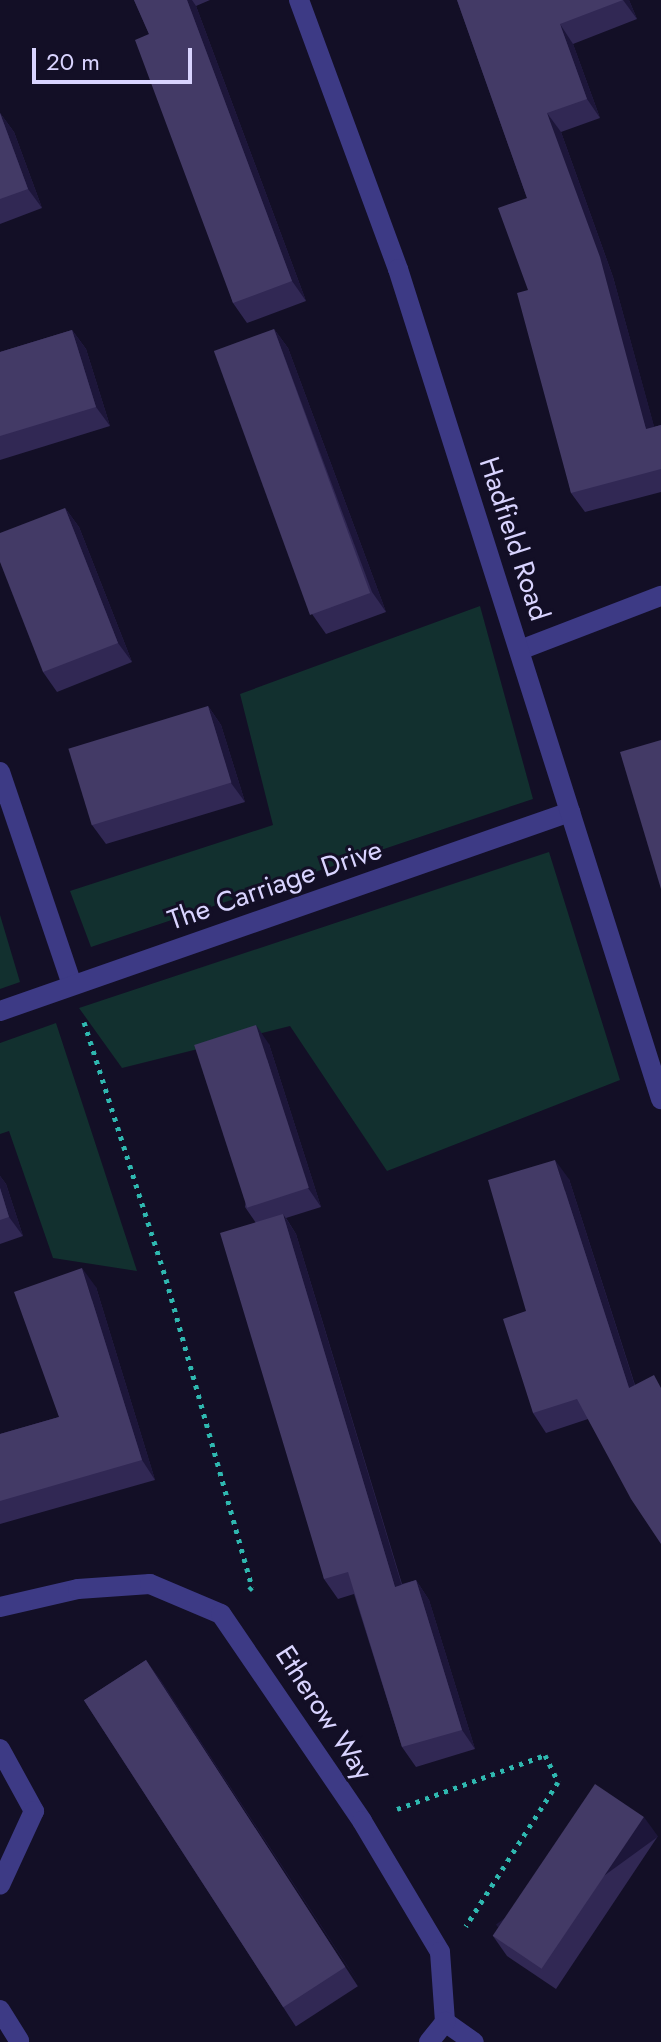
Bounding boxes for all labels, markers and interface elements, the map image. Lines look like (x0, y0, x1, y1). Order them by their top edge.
scale bar (36, 32, 196, 82)
text: 20 m (46, 44, 100, 79)
street label: Hadfield Road (472, 453, 556, 625)
street label: The Carriage Drive (164, 833, 386, 937)
street label: Etherow Way (268, 1640, 380, 1786)

